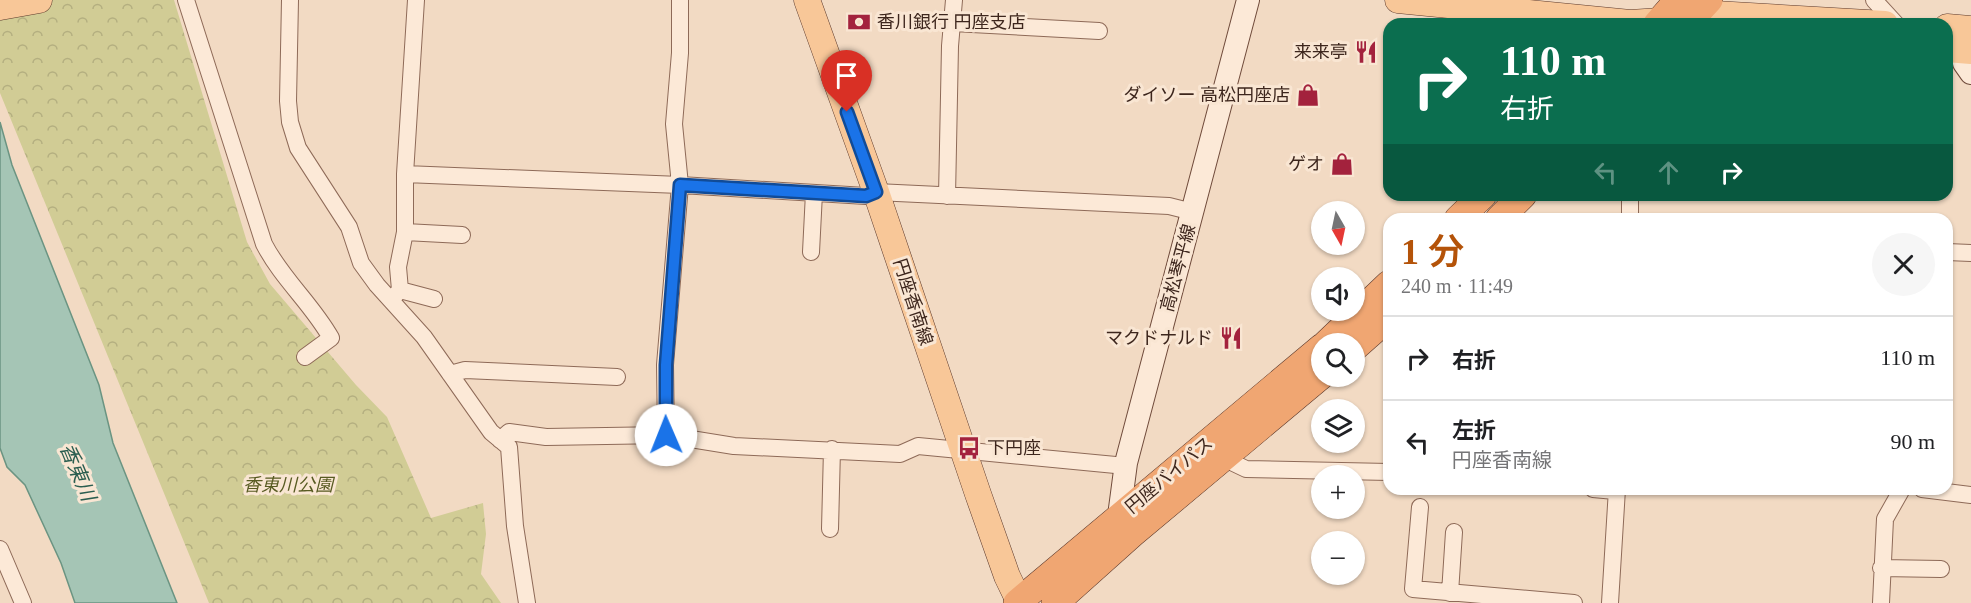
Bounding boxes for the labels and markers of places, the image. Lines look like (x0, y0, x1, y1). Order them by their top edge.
bank icon: 香川銀行 円座支店 (846, 9, 872, 35)
place label: 香川銀行 円座支店 (877, 12, 1026, 32)
restaurant icon: 来来亭 (1353, 39, 1379, 65)
place label: 来来亭 (1294, 42, 1348, 62)
pin (821, 50, 872, 112)
shop icon: ダイソー 高松円座店 (1295, 82, 1321, 108)
place label: ダイソー 高松円座店 (1124, 85, 1290, 105)
shop icon: ゲオ (1329, 151, 1355, 177)
place label: ゲオ (1288, 154, 1324, 174)
restaurant icon: マクドナルド (1218, 325, 1244, 351)
place label: マクドナルド (1105, 328, 1213, 348)
bus stop icon: 下円座 (956, 435, 982, 461)
place label: 下円座 (987, 438, 1041, 458)

